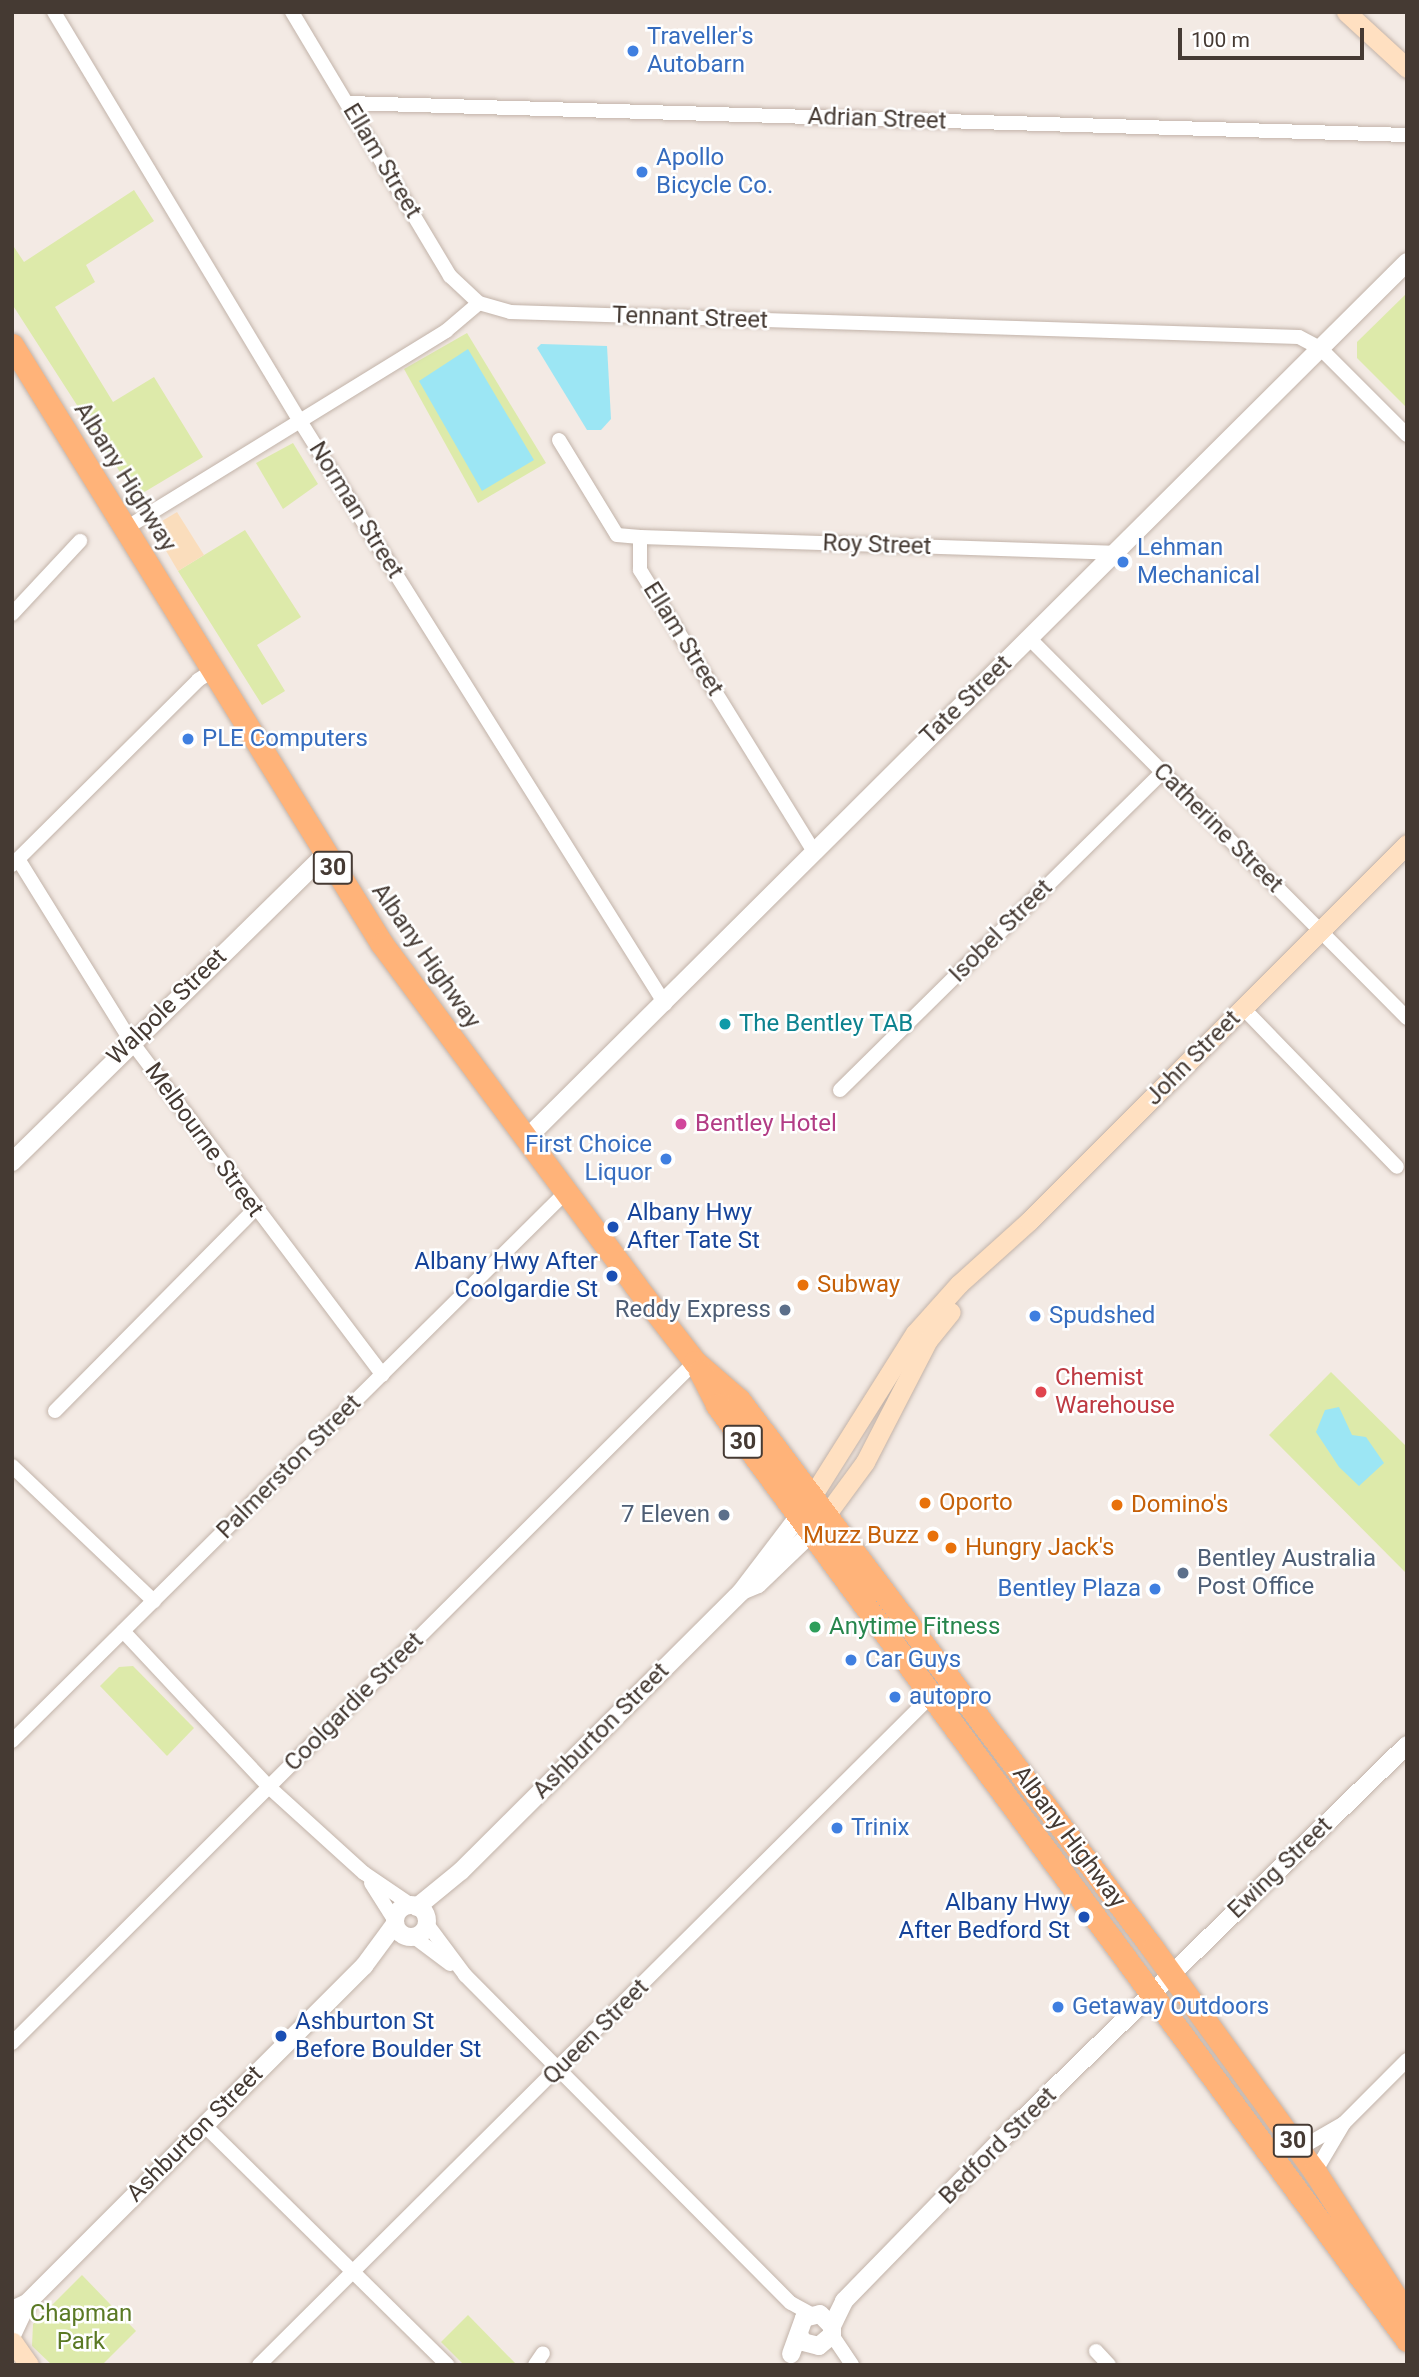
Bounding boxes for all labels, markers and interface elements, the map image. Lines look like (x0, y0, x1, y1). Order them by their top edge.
scale bar (1181, 14, 1366, 58)
place label: Traveller's Autobarn (647, 23, 754, 79)
text: 100 m (1191, 28, 1250, 52)
marker: Traveller's Autobarn (625, 43, 641, 59)
street label: Ellam Street (337, 98, 427, 224)
street label: Adrian Street (807, 102, 947, 136)
place label: Apollo Bicycle Co. (656, 144, 773, 200)
marker: Apollo Bicycle Co. (634, 164, 650, 180)
street label: Tennant Street (612, 301, 768, 335)
street label: Albany Highway (68, 397, 182, 557)
street label: Norman Street (303, 436, 409, 584)
street label: Roy Street (822, 529, 932, 561)
place label: Lehman Mechanical (1137, 534, 1260, 590)
marker: Lehman Mechanical (1115, 554, 1131, 570)
street label: Ellam Street (637, 577, 729, 701)
street label: Tate Street (914, 649, 1018, 751)
place label: PLE Computers (202, 725, 368, 753)
marker: PLE Computers (180, 731, 196, 747)
street label: Catherine Street (1147, 757, 1289, 899)
road number: 30 (312, 848, 354, 888)
street label: Isobel Street (943, 873, 1059, 989)
street label: Albany Highway (365, 878, 487, 1034)
street label: Walpole Street (101, 943, 233, 1071)
street label: John Street (1139, 1004, 1247, 1112)
place label: The Bentley TAB (739, 1010, 914, 1038)
marker: The Bentley TAB (717, 1016, 733, 1032)
street label: Melbourne Street (138, 1057, 270, 1223)
place label: Bentley Hotel (695, 1110, 837, 1138)
marker: Bentley Hotel (673, 1116, 689, 1132)
place label: First Choice Liquor (525, 1131, 652, 1187)
marker: First Choice Liquor (658, 1151, 674, 1167)
place label: Albany Hwy After Tate St (627, 1199, 760, 1255)
marker: Albany Hwy After Tate St (605, 1219, 621, 1235)
place label: Albany Hwy After Coolgardie St (414, 1248, 598, 1304)
marker: Albany Hwy After Coolgardie St (604, 1268, 620, 1284)
place label: Subway (817, 1271, 900, 1299)
marker: Subway (795, 1277, 811, 1293)
place label: Reddy Express (615, 1296, 771, 1324)
marker: Reddy Express (777, 1302, 793, 1318)
place label: Spudshed (1049, 1302, 1155, 1330)
marker: Spudshed (1027, 1308, 1043, 1324)
place label: Chemist Warehouse (1055, 1364, 1175, 1420)
marker: Chemist Warehouse (1033, 1384, 1049, 1400)
street label: Palmerston Street (211, 1389, 367, 1545)
road number: 30 (722, 1422, 764, 1462)
place label: Oporto (939, 1489, 1013, 1517)
place label: Domino's (1131, 1491, 1228, 1519)
marker: Oporto (917, 1495, 933, 1511)
marker: Domino's (1109, 1497, 1125, 1513)
place label: 7 Eleven (621, 1501, 710, 1529)
marker: 7 Eleven (716, 1507, 732, 1523)
place label: Muzz Buzz (803, 1522, 919, 1550)
marker: Muzz Buzz (925, 1528, 941, 1544)
place label: Hungry Jack's (965, 1534, 1114, 1562)
marker: Hungry Jack's (943, 1540, 959, 1556)
place label: Bentley Australia Post Office (1197, 1545, 1376, 1601)
marker: Bentley Australia Post Office (1175, 1565, 1191, 1581)
place label: Bentley Plaza (998, 1575, 1141, 1603)
marker: Bentley Plaza (1147, 1581, 1163, 1597)
place label: Anytime Fitness (829, 1613, 1000, 1641)
marker: Anytime Fitness (807, 1619, 823, 1635)
street label: Coolgardie Street (279, 1627, 429, 1777)
place label: Car Guys (865, 1646, 961, 1674)
marker: Car Guys (843, 1652, 859, 1668)
street label: Ashburton Street (527, 1657, 675, 1805)
place label: autopro (909, 1683, 992, 1711)
marker: autopro (887, 1689, 903, 1705)
street label: Albany Highway (1006, 1760, 1132, 1914)
street label: Ewing Street (1222, 1811, 1338, 1925)
place label: Trinix (851, 1814, 909, 1842)
marker: Trinix (829, 1820, 845, 1836)
place label: Albany Hwy After Bedford St (899, 1889, 1070, 1945)
marker: Albany Hwy After Bedford St (1076, 1909, 1092, 1925)
street label: Queen Street (537, 1973, 655, 2091)
place label: Getaway Outdoors (1072, 1993, 1269, 2021)
marker: Getaway Outdoors (1050, 1999, 1066, 2015)
place label: Ashburton St Before Boulder St (295, 2008, 481, 2064)
marker: Ashburton St Before Boulder St (273, 2028, 289, 2044)
street label: Ashburton Street (121, 2060, 269, 2208)
street label: Bedford Street (933, 2081, 1063, 2211)
road number: 30 (1272, 2122, 1314, 2160)
park label: Chapman Park (30, 2300, 132, 2356)

